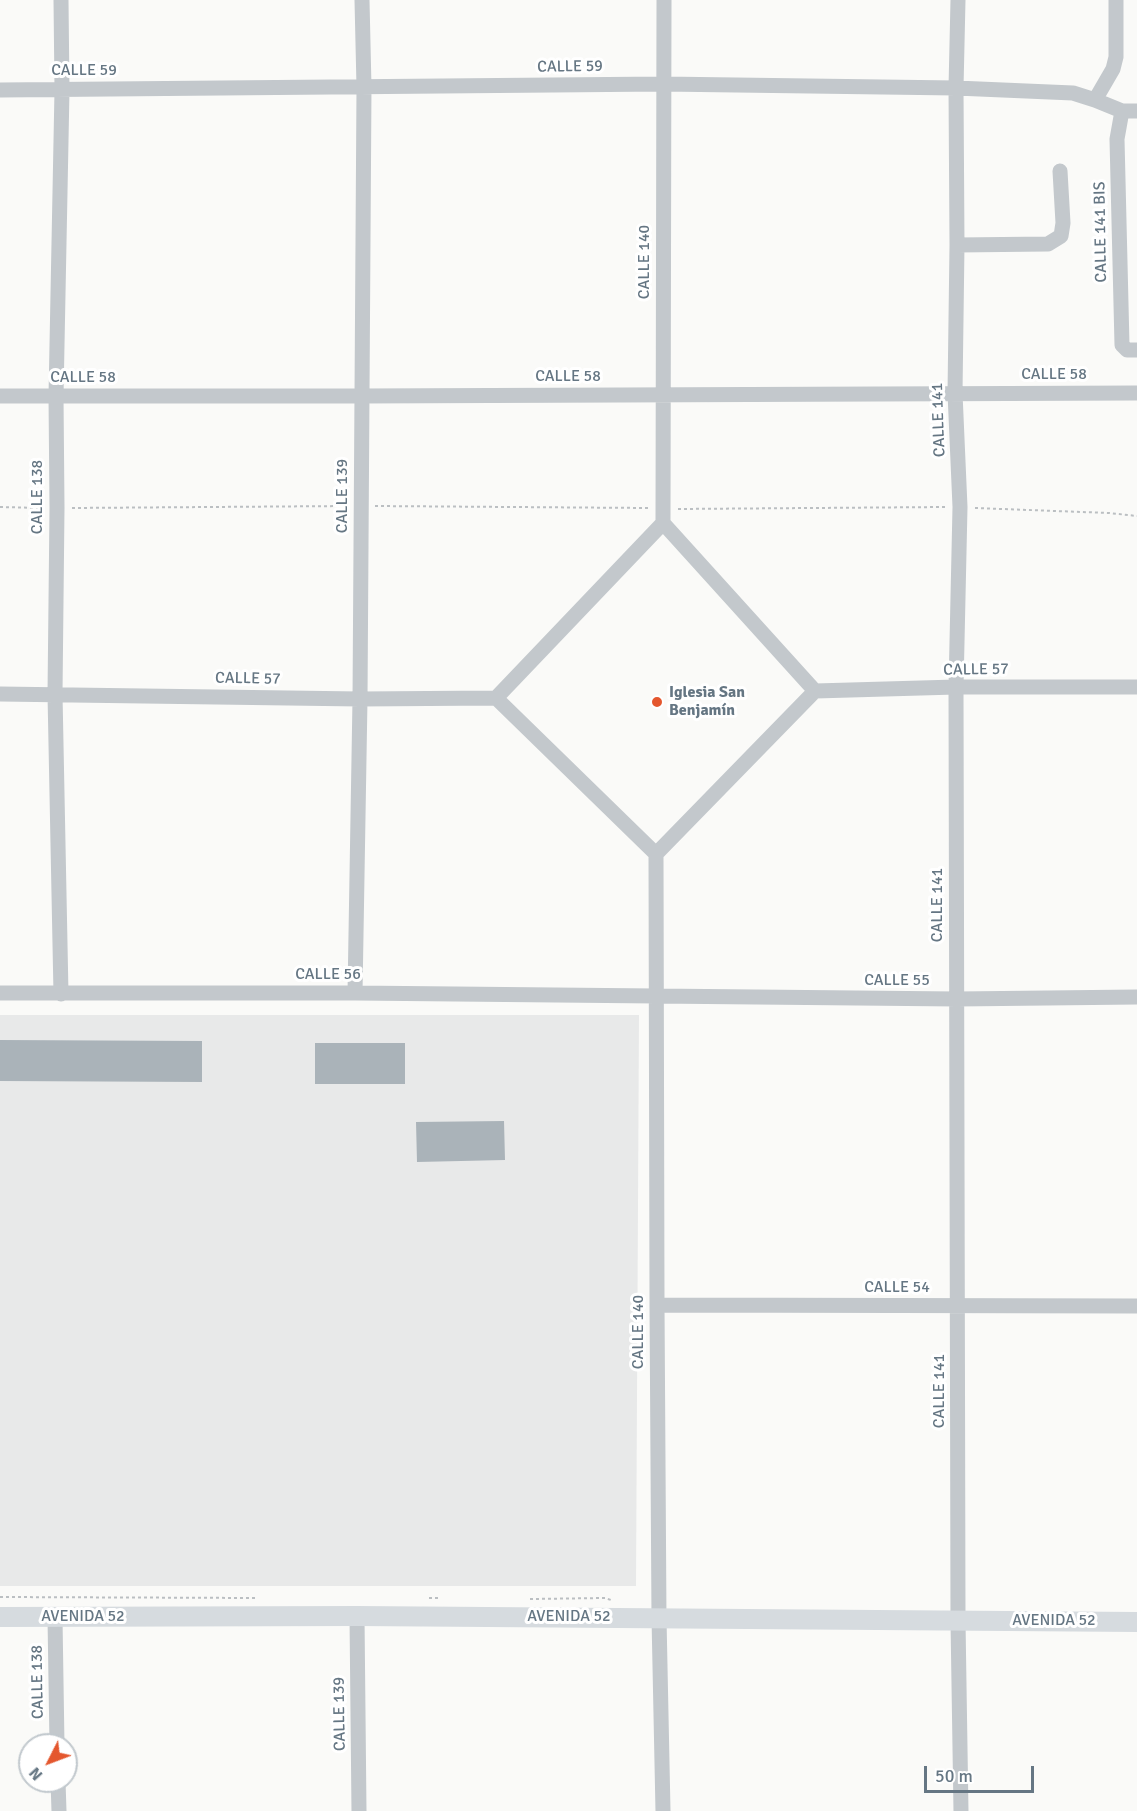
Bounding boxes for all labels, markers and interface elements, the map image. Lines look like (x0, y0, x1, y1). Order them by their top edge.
street label: CALLE 59 (537, 57, 603, 77)
street label: CALLE 59 (51, 61, 117, 81)
street label: CALLE 141 BIS (1091, 181, 1111, 283)
street label: CALLE 140 (635, 225, 655, 299)
street label: CALLE 58 (1021, 365, 1087, 385)
street label: CALLE 58 (535, 367, 601, 387)
street label: CALLE 58 (50, 368, 116, 388)
street label: CALLE 141 (928, 383, 950, 457)
street label: CALLE 139 (333, 459, 353, 533)
street label: CALLE 138 (28, 460, 48, 534)
street label: CALLE 57 (943, 660, 1009, 680)
street label: CALLE 57 (215, 669, 281, 689)
place label: Iglesia San Benjamín (669, 683, 745, 721)
marker: Iglesia San Benjamín (650, 695, 664, 709)
street label: CALLE 141 (928, 868, 948, 942)
street label: CALLE 56 (295, 965, 361, 985)
street label: CALLE 55 (864, 971, 930, 991)
street label: CALLE 54 (864, 1278, 930, 1298)
street label: CALLE 140 (629, 1295, 649, 1369)
street label: CALLE 141 (930, 1354, 950, 1428)
street label: AVENIDA 52 (41, 1607, 125, 1627)
street label: AVENIDA 52 (527, 1607, 611, 1627)
street label: AVENIDA 52 (1012, 1611, 1096, 1631)
street label: CALLE 138 (28, 1645, 48, 1719)
street label: CALLE 139 (330, 1677, 350, 1751)
north arrow (18, 1733, 78, 1793)
scale bar (927, 1754, 1036, 1792)
text: N (25, 1763, 47, 1785)
text: 50 m (935, 1765, 973, 1787)

